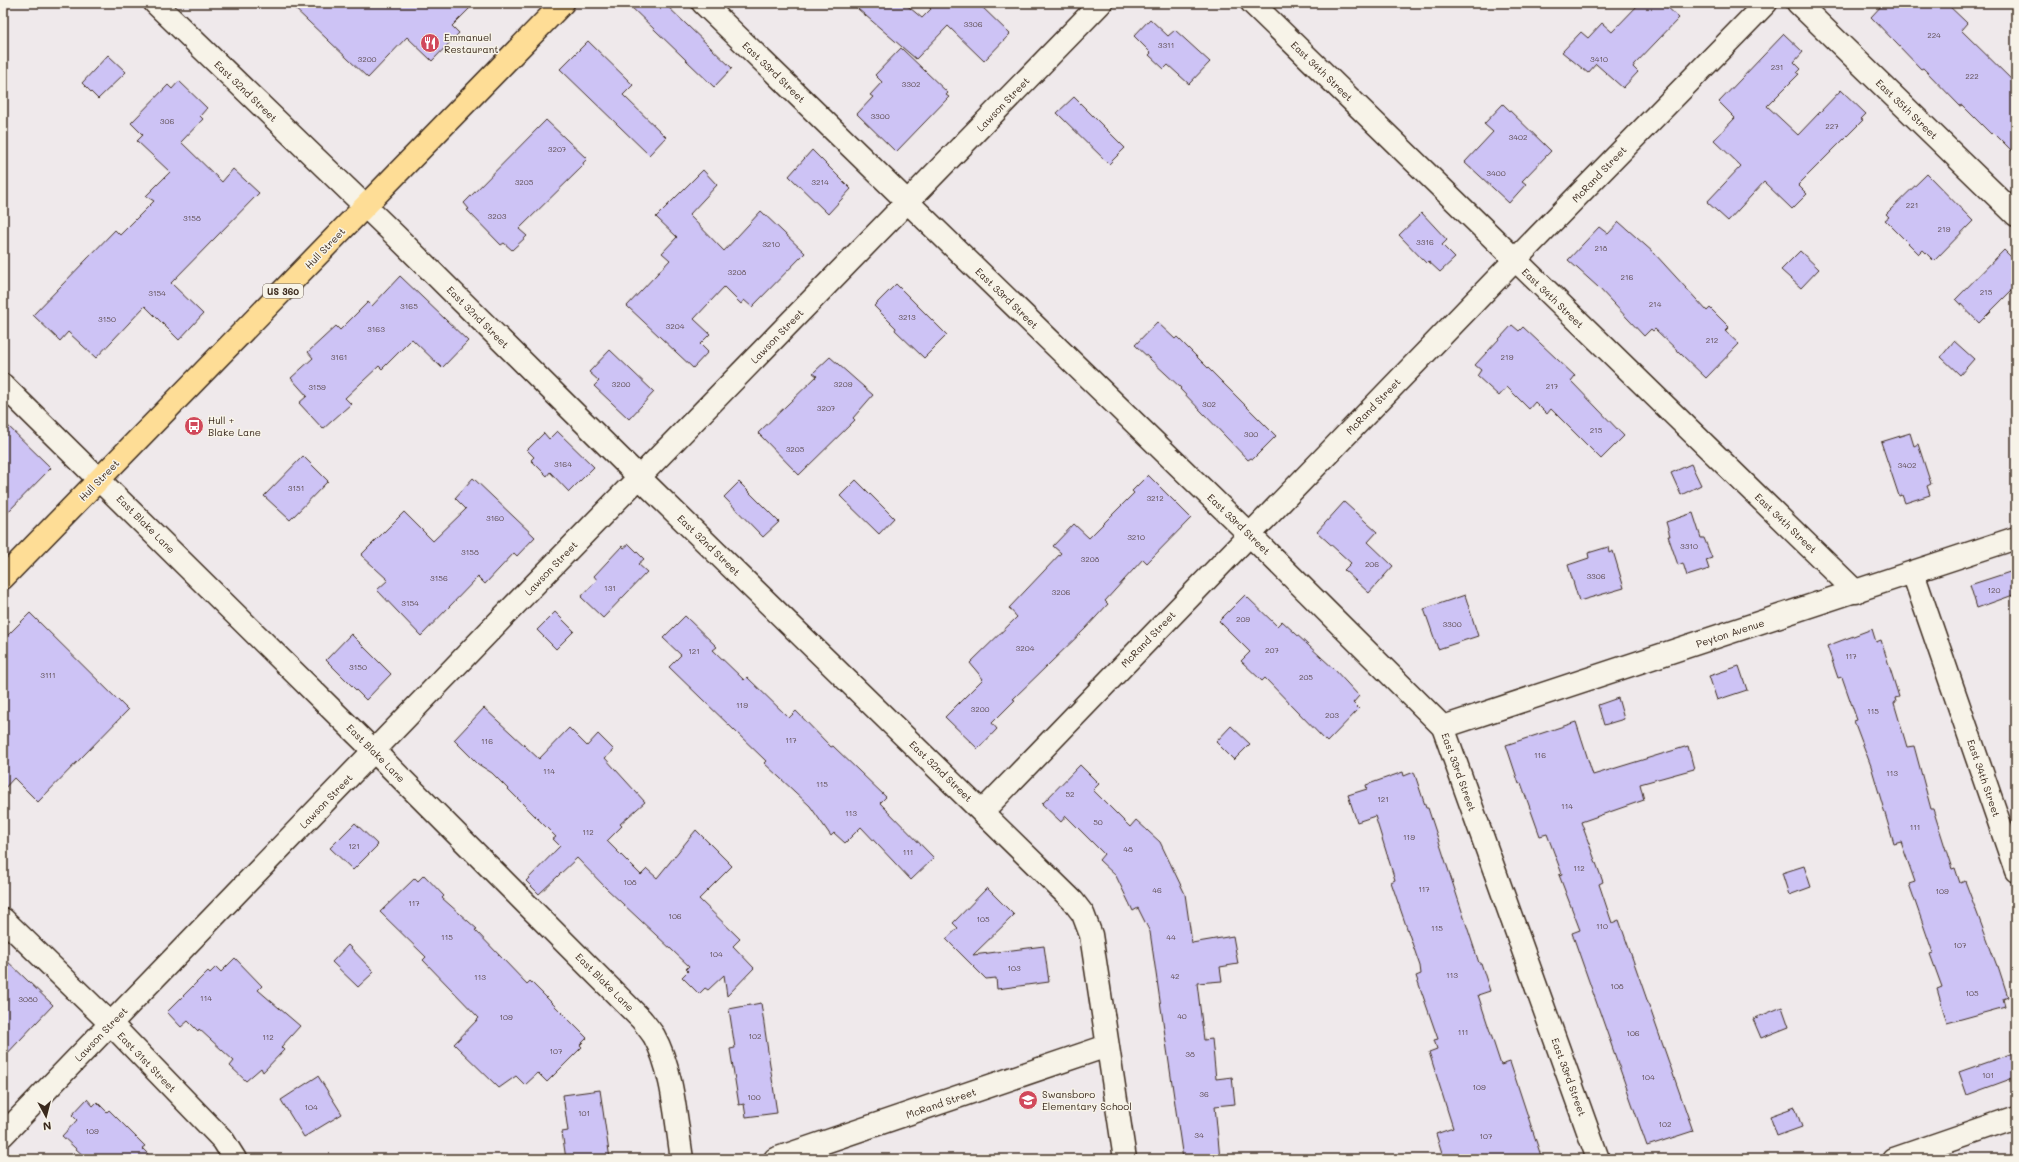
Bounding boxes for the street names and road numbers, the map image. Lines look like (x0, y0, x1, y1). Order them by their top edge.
street label: East 33rd Street (739, 38, 809, 106)
street label: East 34th Street (1288, 38, 1356, 104)
street label: East 32nd Street (211, 57, 281, 125)
street label: Lawson Street (973, 74, 1033, 134)
street label: East 35th Street (1873, 76, 1941, 142)
street label: McRand Street (1568, 143, 1630, 205)
street label: Hull Street (302, 224, 348, 272)
street label: East 33rd Street (972, 264, 1042, 332)
street label: East 34th Street (1519, 265, 1587, 331)
street label: East 32nd Street (444, 283, 512, 351)
road number: US 360 (263, 284, 303, 298)
street label: Lawson Street (747, 306, 807, 366)
street label: McRand Street (1342, 375, 1404, 437)
street label: Hull Street (76, 456, 122, 504)
street label: East 33rd Street (1204, 490, 1274, 558)
street label: East 34th Street (1752, 490, 1820, 556)
street label: East Blake Lane (114, 492, 178, 556)
street label: East 32nd Street (674, 511, 744, 579)
street label: Lawson Street (521, 538, 581, 598)
street label: McRand Street (1117, 608, 1179, 670)
street label: Peyton Avenue (1694, 615, 1766, 651)
street label: East Blake Lane (344, 721, 408, 785)
street label: East 33rd Street (1438, 731, 1480, 813)
street label: East 32nd Street (906, 737, 976, 805)
street label: East 34th Street (1964, 737, 2004, 819)
street label: Lawson Street (296, 771, 356, 831)
street label: East Blake Lane (573, 950, 637, 1014)
street label: Lawson Street (71, 1004, 131, 1064)
street label: East 31st Street (115, 1029, 179, 1095)
street label: East 33rd Street (1548, 1036, 1590, 1118)
street label: McRand Street (904, 1084, 978, 1122)

